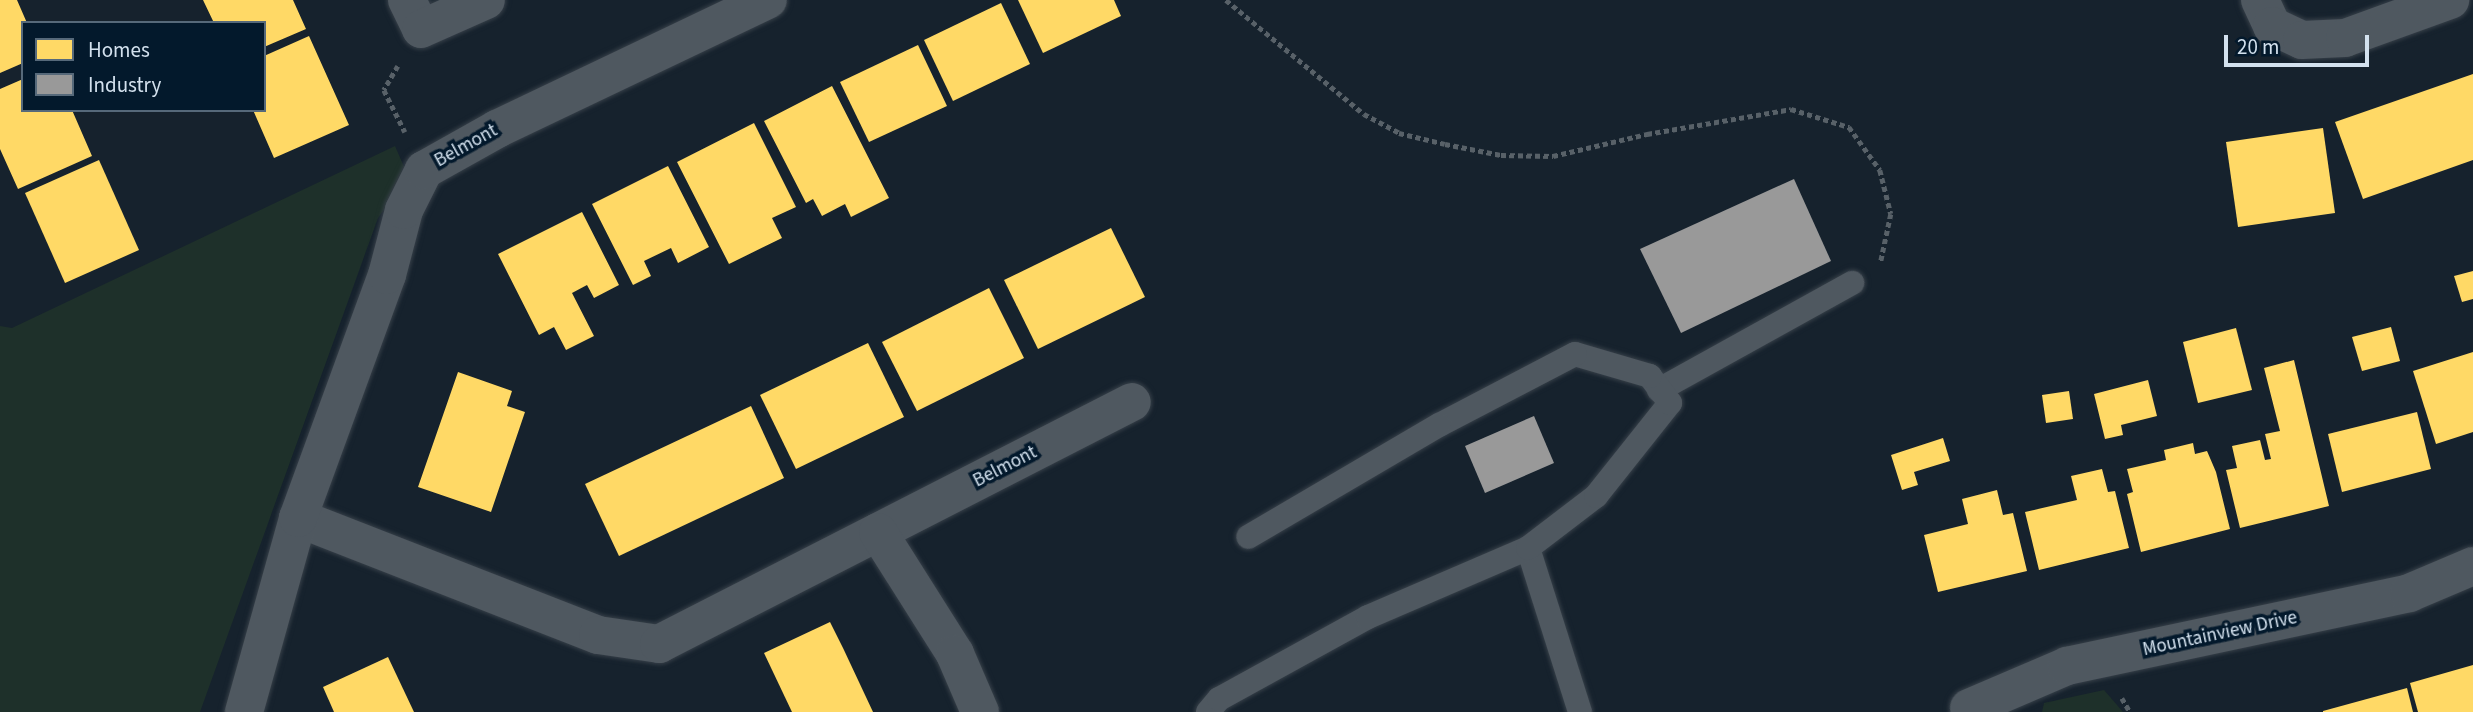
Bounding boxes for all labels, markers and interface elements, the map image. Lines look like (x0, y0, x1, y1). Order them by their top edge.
legend (21, 21, 266, 112)
scale bar (2228, 21, 2373, 65)
text: 20 m (2237, 32, 2279, 62)
text: Homes (88, 35, 150, 65)
text: Industry (88, 70, 161, 100)
street label: Belmont (431, 119, 501, 173)
street label: Belmont (969, 441, 1041, 493)
street label: Mountainview Drive (2141, 607, 2299, 661)

